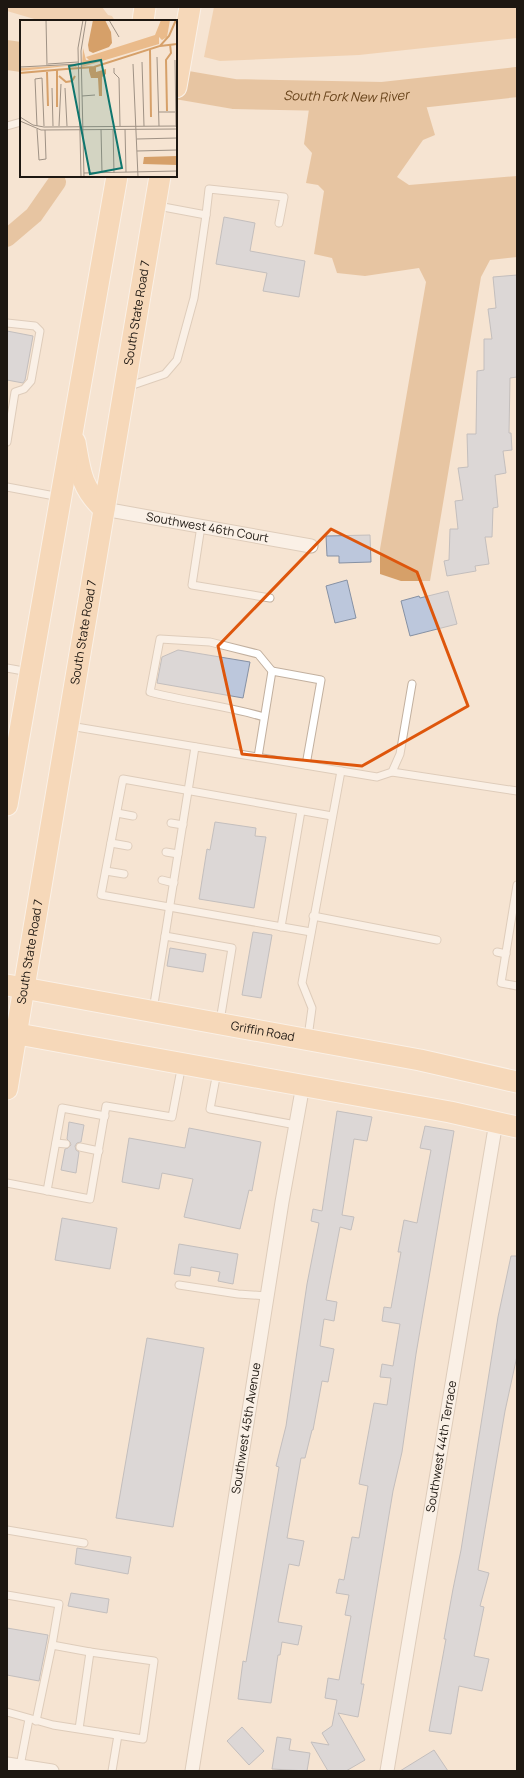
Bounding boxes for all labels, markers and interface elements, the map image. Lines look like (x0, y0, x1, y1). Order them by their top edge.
inset map (20, 20, 177, 177)
water label: South Fork New River (283, 85, 412, 106)
street label: South State Road 7 (119, 259, 154, 366)
street label: Southwest 46th Court (145, 508, 270, 546)
street label: South State Road 7 (66, 579, 100, 686)
street label: South State Road 7 (12, 898, 47, 1005)
street label: Griffin Road (230, 1017, 296, 1045)
street label: Southwest 45th Avenue (227, 1361, 264, 1495)
street label: Southwest 44th Terrace (422, 1379, 460, 1514)

